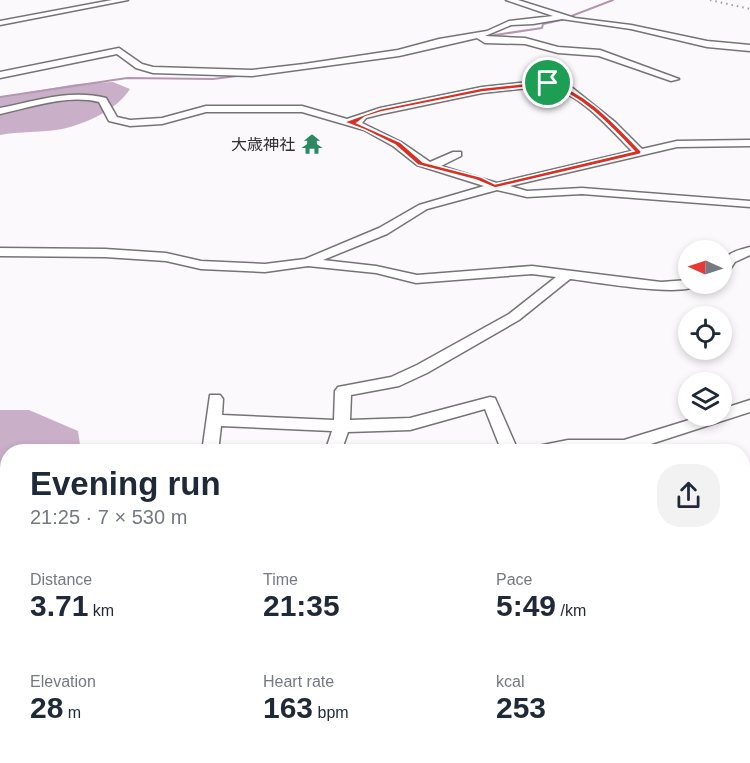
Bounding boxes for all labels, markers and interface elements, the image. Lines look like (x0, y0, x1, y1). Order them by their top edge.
pin (522, 57, 573, 108)
icon: arrive (531, 66, 564, 99)
temple icon: 大歳神社 (300, 132, 324, 156)
place label: 大歳神社 (231, 136, 295, 153)
north arrow (678, 240, 732, 294)
map controls (678, 240, 732, 426)
button: locate (678, 306, 732, 360)
button: layers (678, 372, 732, 426)
button: share (657, 464, 720, 527)
text: Evening run (30, 465, 221, 502)
text: 21:25 · 7 × 530 m (30, 506, 187, 528)
text: Distance (30, 571, 92, 588)
text: Time (263, 571, 298, 588)
text: Pace (496, 571, 532, 588)
text: 3.71 (30, 589, 88, 622)
text: 21:35 (263, 589, 340, 622)
text: 5:49 (496, 589, 556, 622)
text: km (88, 602, 114, 619)
text: /km (556, 602, 586, 619)
text: Elevation (30, 673, 96, 690)
text: Heart rate (263, 673, 334, 690)
text: kcal (496, 673, 524, 690)
text: 28 (30, 691, 63, 724)
text: 163 (263, 691, 313, 724)
text: 253 (496, 691, 546, 724)
text: m (63, 704, 81, 721)
text: bpm (313, 704, 349, 721)

